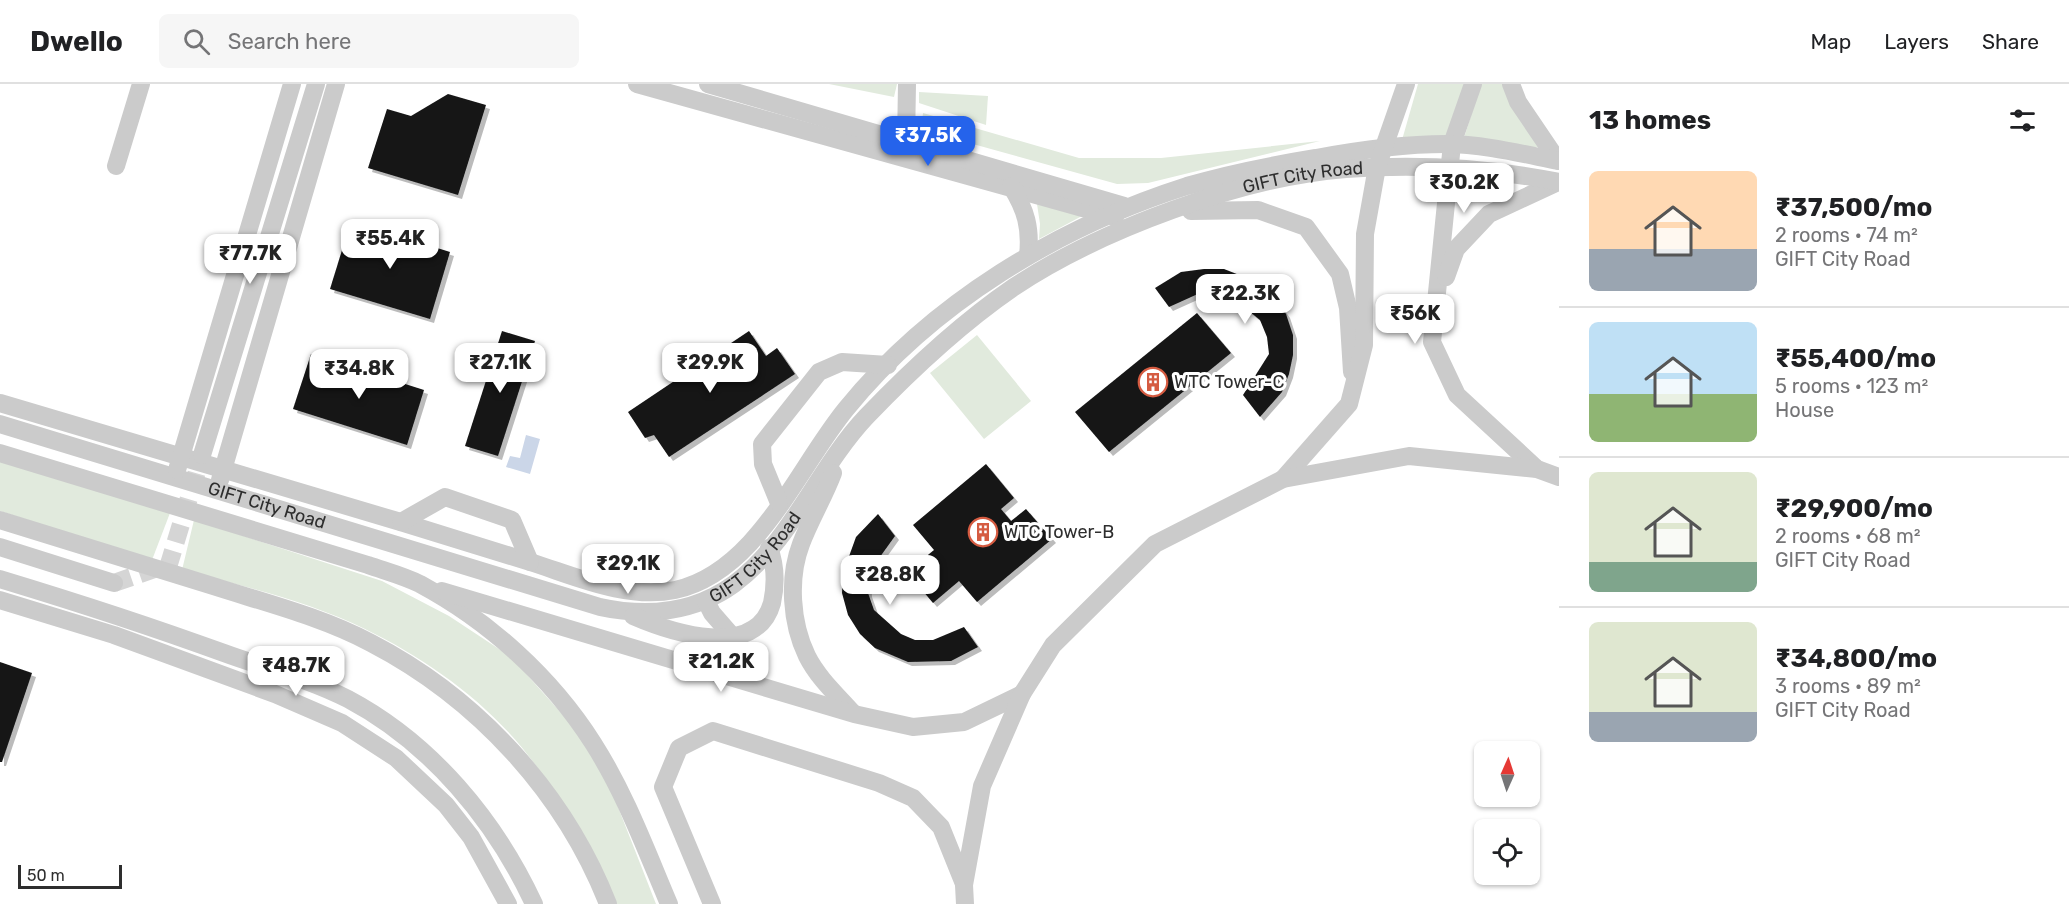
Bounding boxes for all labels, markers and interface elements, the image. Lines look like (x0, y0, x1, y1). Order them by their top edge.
search box (159, 14, 579, 68)
text: Dwello (30, 25, 123, 58)
icon: search (180, 25, 213, 58)
text: Search here (228, 28, 351, 55)
text: Map (1810, 29, 1851, 54)
text: Layers (1884, 29, 1949, 54)
text: Share (1982, 29, 2039, 54)
icon: filters (2006, 104, 2039, 137)
text: 13 homes (1589, 105, 1711, 136)
pin: ₹37.5K (879, 116, 977, 167)
text: ₹37.5K (894, 123, 962, 147)
street label: GIFT City Road (1240, 157, 1364, 198)
pin: ₹30.2K (1415, 163, 1513, 214)
text: ₹30.2K (1429, 170, 1499, 194)
text: ₹37,500/mo (1775, 192, 1932, 223)
icon: home (1637, 195, 1709, 267)
pin: ₹55.4K (341, 219, 439, 270)
text: 2 rooms · 74 m² (1775, 223, 1918, 247)
text: ₹55.4K (355, 226, 425, 250)
pin: ₹77.7K (201, 234, 299, 285)
text: ₹77.7K (218, 241, 282, 265)
text: GIFT City Road (1775, 247, 1911, 271)
pin: ₹22.3K (1196, 274, 1294, 325)
text: ₹22.3K (1210, 281, 1280, 305)
pin: ₹56K (1379, 294, 1451, 345)
text: ₹56K (1389, 301, 1441, 325)
pin: ₹27.1K (451, 343, 549, 394)
pin: ₹29.9K (661, 343, 759, 394)
text: ₹55,400/mo (1775, 343, 1936, 374)
icon: home (1637, 346, 1709, 418)
pin: ₹34.8K (310, 349, 408, 400)
text: ₹27.1K (469, 350, 531, 374)
text: ₹29.9K (676, 350, 744, 374)
text: ₹34.8K (323, 356, 395, 380)
building icon: WTC Tower-C (1137, 366, 1169, 398)
place label: WTC Tower-C (1174, 371, 1284, 393)
text: 5 rooms · 123 m² (1775, 374, 1928, 398)
text: House (1775, 398, 1834, 422)
street label: GIFT City Road (205, 477, 328, 534)
text: ₹29,900/mo (1775, 493, 1933, 524)
icon: home (1637, 496, 1709, 568)
street label: GIFT City Road (705, 508, 806, 608)
building icon: WTC Tower-B (967, 516, 999, 548)
place label: WTC Tower-B (1004, 521, 1114, 543)
text: 2 rooms · 68 m² (1775, 524, 1921, 548)
pin: ₹29.1K (579, 544, 677, 595)
text: GIFT City Road (1775, 548, 1911, 572)
text: ₹29.1K (596, 551, 660, 575)
pin: ₹28.8K (841, 555, 939, 606)
text: ₹28.8K (855, 562, 925, 586)
pin: ₹21.2K (672, 642, 770, 693)
text: ₹34,800/mo (1775, 643, 1937, 674)
pin: ₹48.7K (247, 646, 345, 697)
icon: home (1637, 646, 1709, 718)
text: ₹21.2K (688, 649, 754, 673)
text: ₹48.7K (262, 653, 330, 677)
text: 3 rooms · 89 m² (1775, 674, 1921, 698)
text: GIFT City Road (1775, 698, 1911, 722)
north arrow (1474, 741, 1540, 807)
map controls (1474, 741, 1540, 885)
button: locate (1474, 819, 1540, 885)
scale bar (18, 862, 122, 890)
text: 50 m (27, 866, 65, 885)

